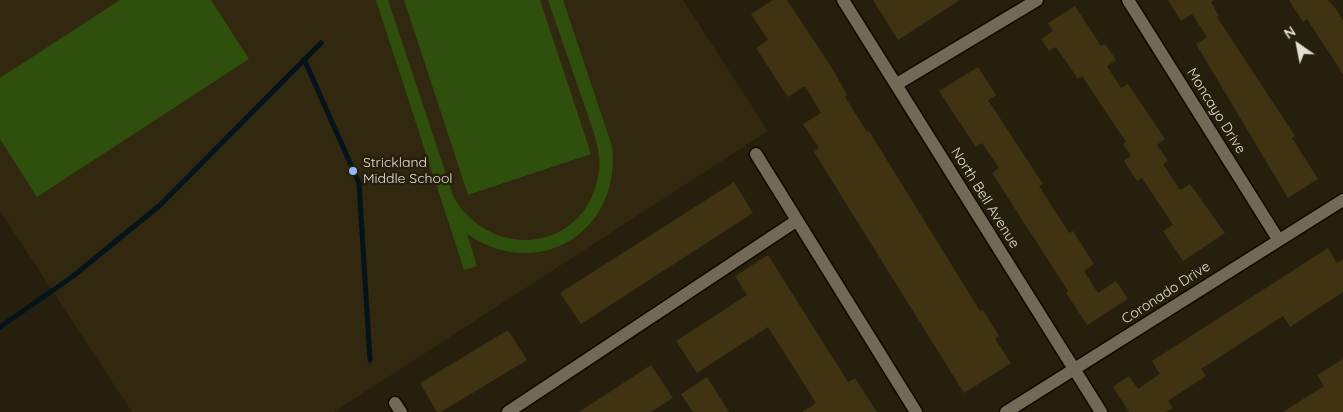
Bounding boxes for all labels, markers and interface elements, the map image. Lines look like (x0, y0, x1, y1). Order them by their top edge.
north arrow (1273, 20, 1323, 70)
text: N (1281, 22, 1299, 43)
street label: Moncayo Drive (1183, 65, 1249, 157)
street label: North Bell Avenue (947, 144, 1023, 252)
place label: Strickland Middle School (363, 155, 453, 188)
marker: Strickland Middle School (347, 165, 359, 177)
street label: Coronado Drive (1119, 258, 1213, 328)

